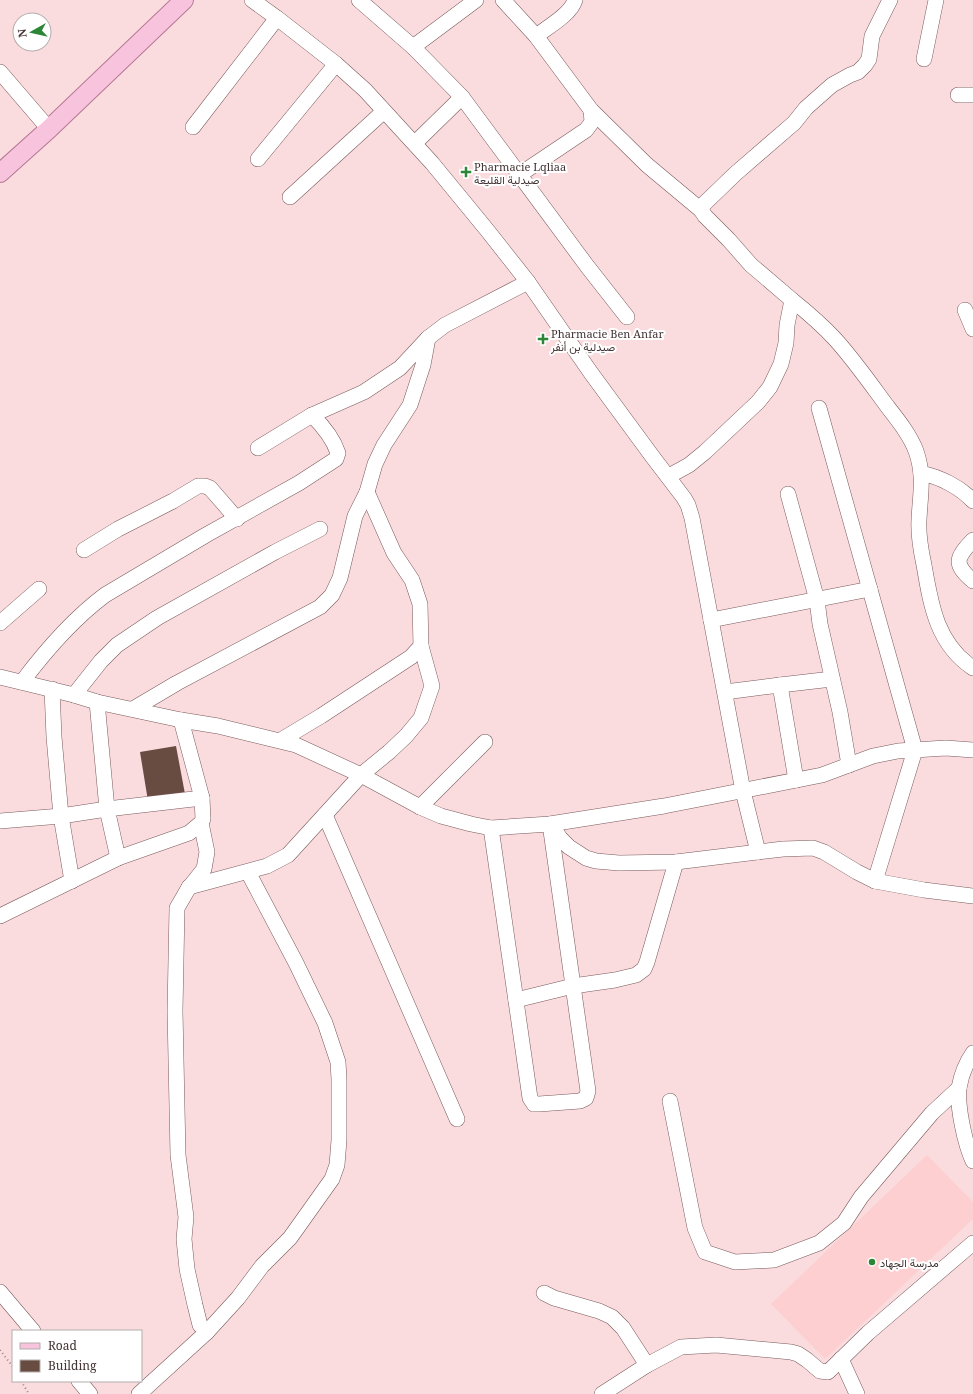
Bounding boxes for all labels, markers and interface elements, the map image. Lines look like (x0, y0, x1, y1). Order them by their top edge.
north arrow (12, 12, 52, 52)
text: N (14, 28, 30, 39)
place label: Pharmacie Lqliaa صيدلية القليعة (474, 159, 566, 187)
marker: Pharmacie Lqliaa صيدلية القليعة (461, 167, 471, 177)
place label: Pharmacie Ben Anfar صيدلية بن أنفر (550, 326, 664, 354)
marker: Pharmacie Ben Anfar صيدلية بن أنفر (538, 334, 548, 344)
place label: مدرسة الجهاد (880, 1255, 939, 1270)
marker: مدرسة الجهاد (867, 1257, 877, 1267)
legend (12, 1330, 142, 1382)
text: Road (48, 1337, 78, 1354)
text: Building (48, 1357, 97, 1374)

